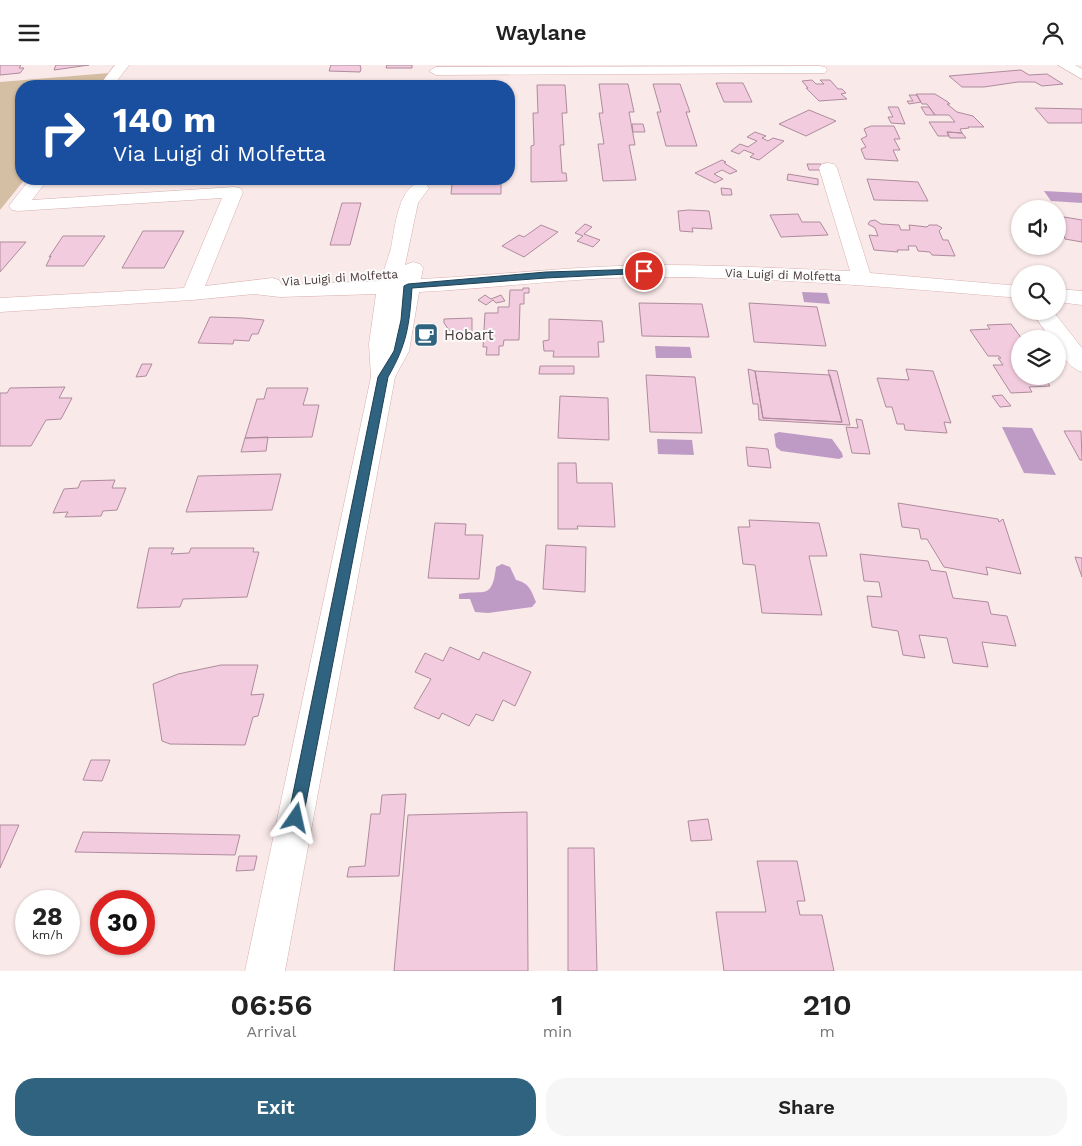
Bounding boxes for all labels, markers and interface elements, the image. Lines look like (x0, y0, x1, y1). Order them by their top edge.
icon: menu (15, 19, 43, 47)
icon: person (1039, 19, 1067, 47)
text: Waylane (496, 20, 586, 45)
text: 140 m (113, 99, 216, 141)
icon: right (30, 100, 95, 165)
text: Via Luigi di Molfetta (113, 141, 326, 166)
map controls (1011, 200, 1066, 385)
button: sound (1011, 200, 1066, 255)
pin (623, 250, 665, 292)
icon: arrive (630, 257, 658, 285)
button: search (1011, 265, 1066, 320)
street label: Via Luigi di Molfetta (725, 266, 841, 284)
street label: Via Luigi di Molfetta (282, 267, 399, 289)
cafe icon: Hobart (413, 322, 439, 348)
place label: Hobart (444, 326, 494, 344)
button: layers (1011, 330, 1066, 385)
position arrow (269, 791, 321, 843)
speed limit sign: 30 (90, 890, 155, 955)
text: 28 (32, 902, 63, 931)
text: km/h (32, 928, 63, 942)
text: 06:56 (230, 987, 313, 1022)
text: 1 (551, 987, 564, 1022)
text: 210 (802, 987, 852, 1022)
text: Arrival (246, 1022, 296, 1041)
text: min (543, 1022, 572, 1041)
text: m (819, 1022, 835, 1041)
button: Exit (15, 1078, 536, 1136)
button: Share (546, 1078, 1067, 1136)

